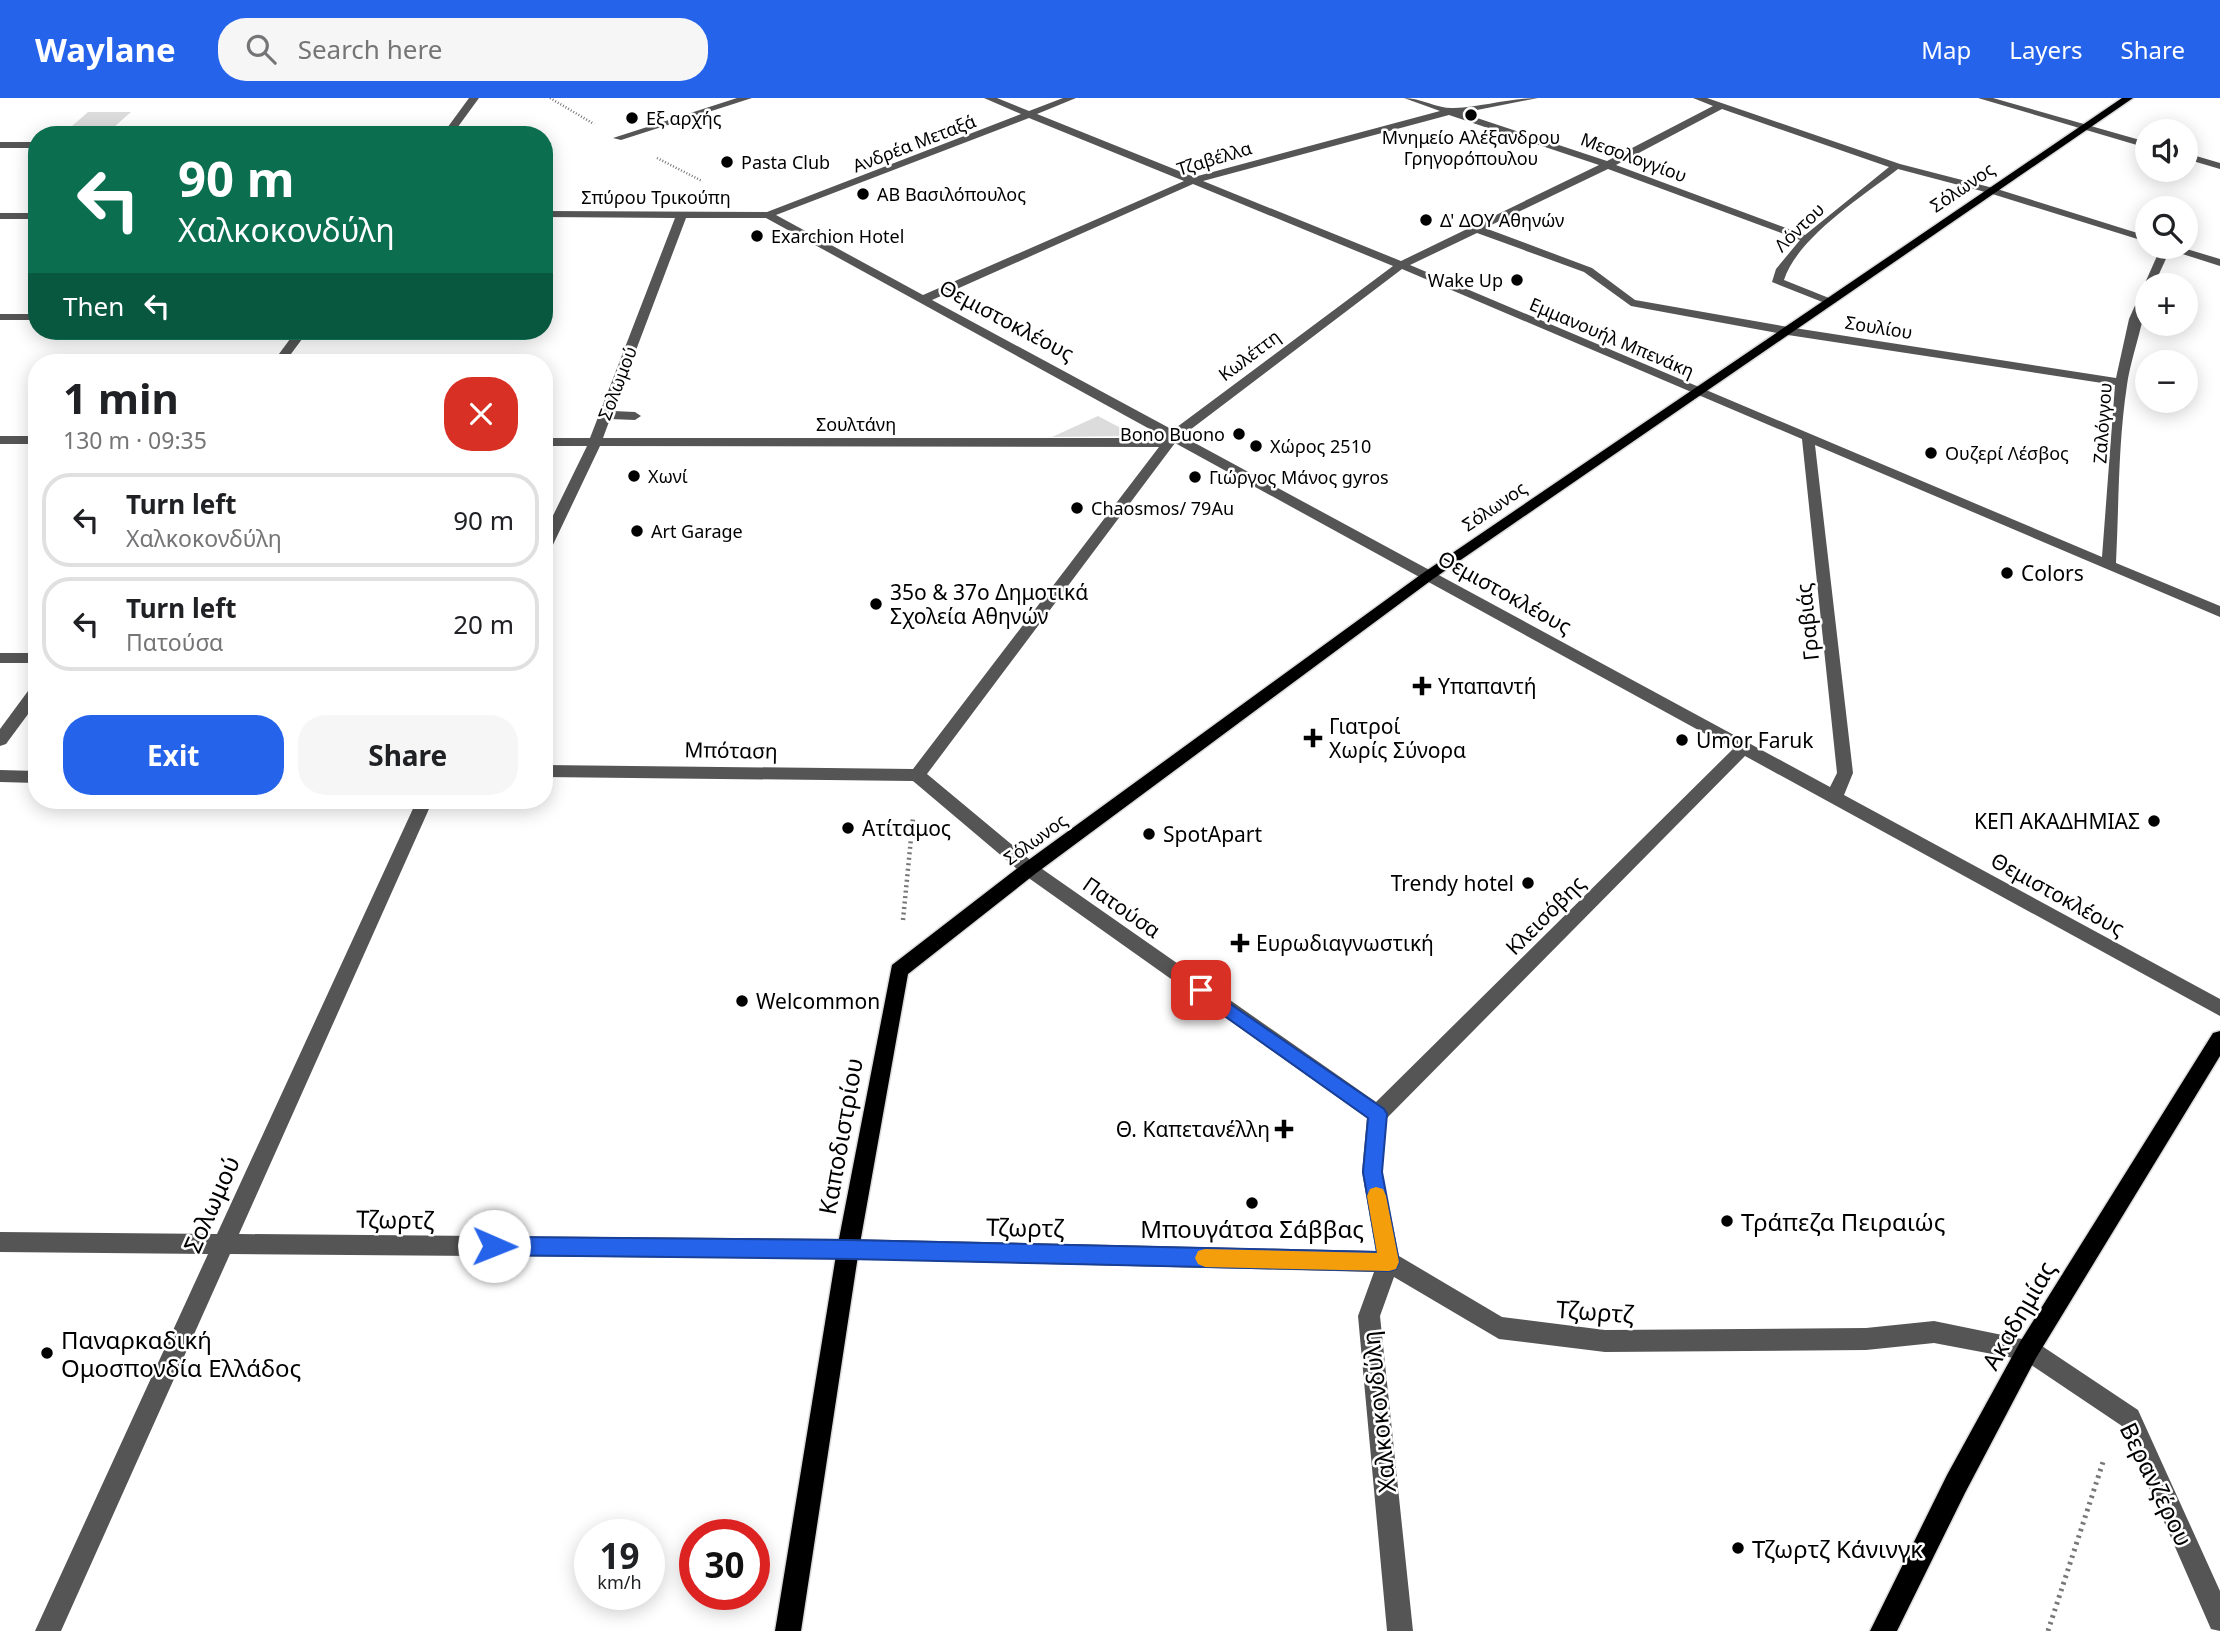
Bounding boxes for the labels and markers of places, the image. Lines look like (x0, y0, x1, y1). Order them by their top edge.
place label: Εξ αρχής (646, 106, 722, 130)
marker: Μνημείο Αλέξανδρου Γρηγορόπουλου (1463, 107, 1479, 123)
marker: Εξ αρχής (624, 110, 640, 126)
place label: Μνημείο Αλέξανδρου Γρηγορόπουλου (1382, 125, 1560, 170)
place label: Pasta Club (741, 150, 830, 174)
marker: Pasta Club (719, 154, 735, 170)
place label: ΑΒ Βασιλόπουλος (877, 182, 1026, 206)
marker: ΑΒ Βασιλόπουλος (855, 186, 871, 202)
place label: Δ' ΔΟΥ Αθηνών (1440, 208, 1564, 232)
marker: Δ' ΔΟΥ Αθηνών (1418, 212, 1434, 228)
place label: Exarchion Hotel (771, 224, 904, 248)
marker: Exarchion Hotel (749, 228, 765, 244)
place label: Wake Up (1428, 268, 1503, 292)
marker: Wake Up (1509, 272, 1525, 288)
place label: Bono Buono (1120, 422, 1225, 446)
marker: Bono Buono (1231, 426, 1247, 442)
place label: Χώρος 2510 (1270, 434, 1371, 458)
marker: Χώρος 2510 (1248, 438, 1264, 454)
place label: Ουζερί Λέσβος (1945, 441, 2069, 465)
marker: Ουζερί Λέσβος (1923, 445, 1939, 461)
place label: Χωνί (648, 464, 688, 488)
place label: Γιώργος Μάνος gyros (1209, 465, 1389, 489)
marker: Χωνί (626, 468, 642, 484)
marker: Γιώργος Μάνος gyros (1187, 469, 1203, 485)
place label: Chaosmos/ 79Au (1091, 496, 1234, 520)
marker: Chaosmos/ 79Au (1069, 500, 1085, 516)
place label: Art Garage (651, 519, 743, 543)
marker: Art Garage (629, 523, 645, 539)
place label: Colors (2021, 559, 2084, 587)
marker: Colors (1999, 565, 2015, 581)
place label: 35ο & 37ο Δημοτικά Σχολεία Αθηνών (890, 578, 1088, 630)
marker: 35ο & 37ο Δημοτικά Σχολεία Αθηνών (868, 596, 884, 612)
place label: Υπαπαντή (1438, 672, 1537, 700)
marker: Υπαπαντή (1412, 676, 1432, 696)
place label: Γιατροί Χωρίς Σύνορα (1329, 712, 1466, 764)
place label: Umor Faruk (1696, 726, 1814, 754)
marker: Γιατροί Χωρίς Σύνορα (1303, 728, 1323, 748)
marker: Umor Faruk (1674, 732, 1690, 748)
place label: ΚΕΠ ΑΚΑΔΗΜΙΑΣ (1974, 807, 2140, 835)
marker: ΚΕΠ ΑΚΑΔΗΜΙΑΣ (2146, 813, 2162, 829)
place label: Ατίταμος (862, 814, 951, 842)
marker: Ατίταμος (840, 820, 856, 836)
place label: SpotApart (1163, 820, 1263, 848)
marker: SpotApart (1141, 826, 1157, 842)
place label: Trendy hotel (1391, 869, 1514, 897)
marker: Trendy hotel (1520, 875, 1536, 891)
place label: Ευρωδιαγνωστική (1256, 929, 1434, 957)
marker: Ευρωδιαγνωστική (1230, 933, 1250, 953)
pin (1171, 960, 1231, 1020)
place label: Welcommon (756, 987, 880, 1015)
marker: Welcommon (734, 993, 750, 1009)
place label: Θ. Καπετανέλλη (1116, 1115, 1270, 1143)
marker: Θ. Καπετανέλλη (1276, 1121, 1292, 1137)
marker: Μπουγάτσα Σάββας (1244, 1195, 1260, 1211)
place label: Τράπεζα Πειραιώς (1741, 1205, 1945, 1238)
place label: Μπουγάτσα Σάββας (1140, 1212, 1364, 1245)
marker: Τράπεζα Πειραιώς (1719, 1213, 1735, 1229)
place label: Παναρκαδική Ομοσπονδία Ελλάδος (61, 1323, 301, 1384)
marker: Παναρκαδική Ομοσπονδία Ελλάδος (39, 1345, 55, 1361)
place label: Τζωρτζ Κάνινγκ (1752, 1532, 1923, 1565)
marker: Τζωρτζ Κάνινγκ (1730, 1540, 1746, 1556)

